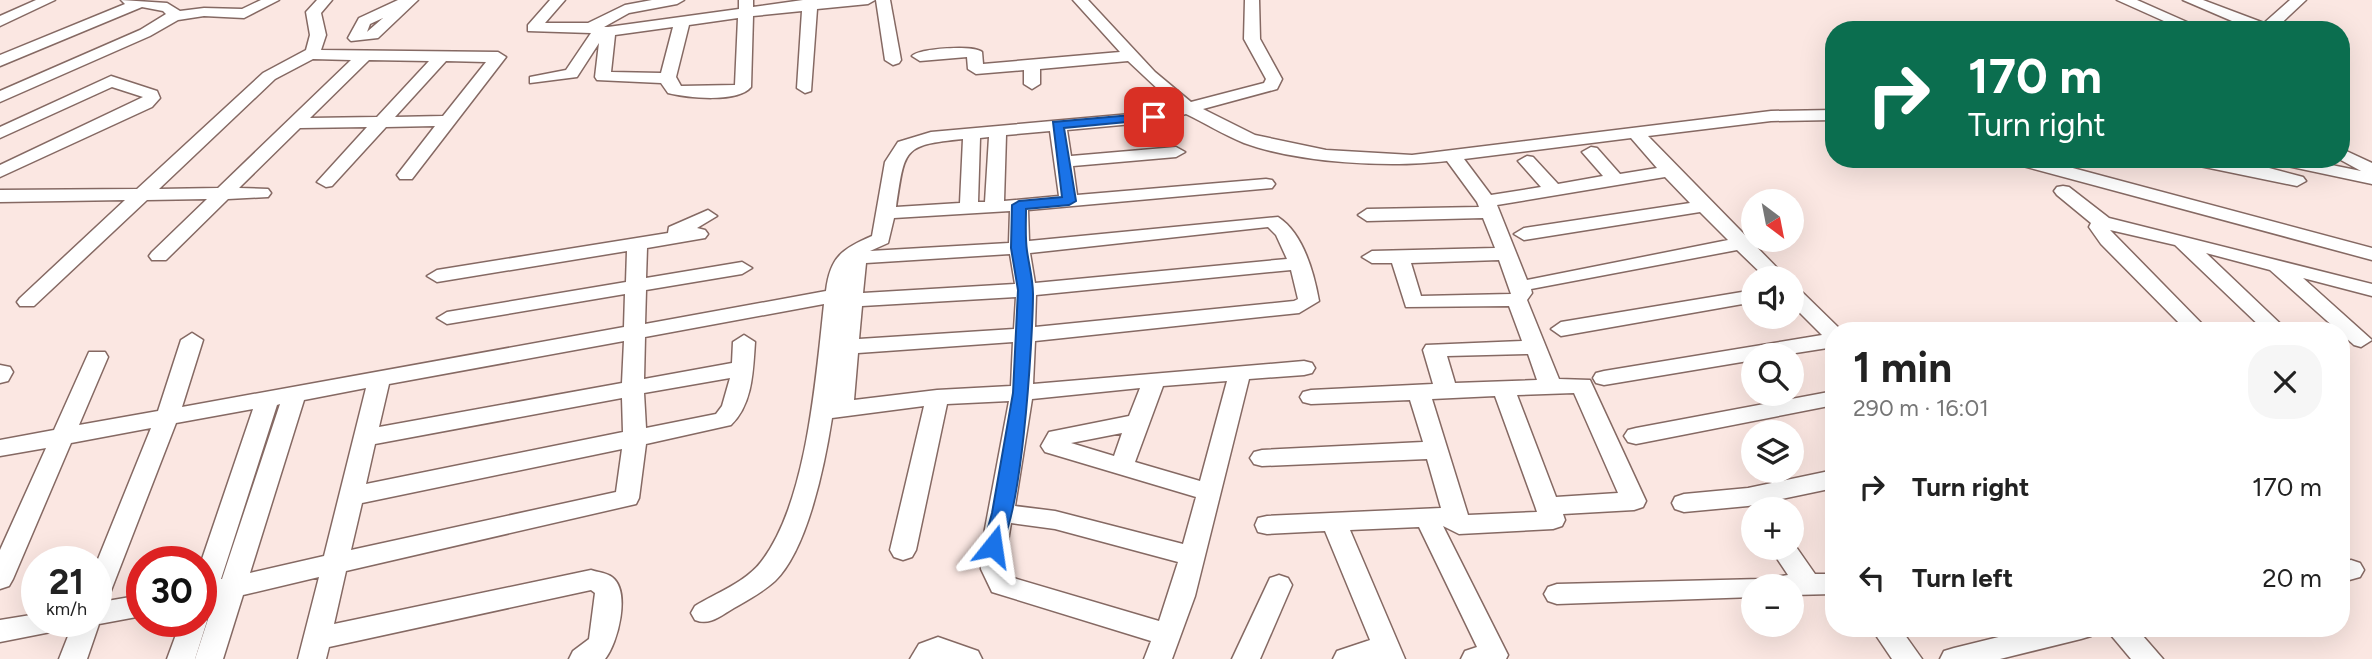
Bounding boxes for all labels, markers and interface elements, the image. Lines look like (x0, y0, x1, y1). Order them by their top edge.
text: 170 m (1968, 46, 2102, 105)
icon: right (1853, 49, 1944, 140)
pin (1124, 87, 1184, 147)
icon: arrive (1135, 98, 1173, 136)
text: Turn right (1968, 106, 2106, 144)
north arrow (1741, 189, 1804, 252)
map controls (1741, 189, 1804, 637)
button: sound (1741, 266, 1804, 329)
text: 1 min (1853, 342, 1952, 393)
button: search (1741, 343, 1804, 406)
button: close (2248, 345, 2322, 419)
text: 290 m · 16:01 (1853, 394, 1989, 422)
button: layers (1741, 420, 1804, 483)
icon: right (1853, 468, 1891, 506)
text: Turn right (1912, 471, 2029, 503)
text: 170 m (2252, 471, 2322, 503)
button: + (1741, 497, 1804, 560)
position arrow (956, 509, 1030, 583)
speed limit sign: 30 (126, 546, 217, 637)
icon: left (1853, 559, 1891, 597)
text: 21 (49, 561, 84, 603)
text: Turn left (1912, 562, 2013, 594)
text: 20 m (2262, 562, 2322, 594)
button: − (1741, 574, 1804, 637)
text: km/h (46, 598, 87, 620)

